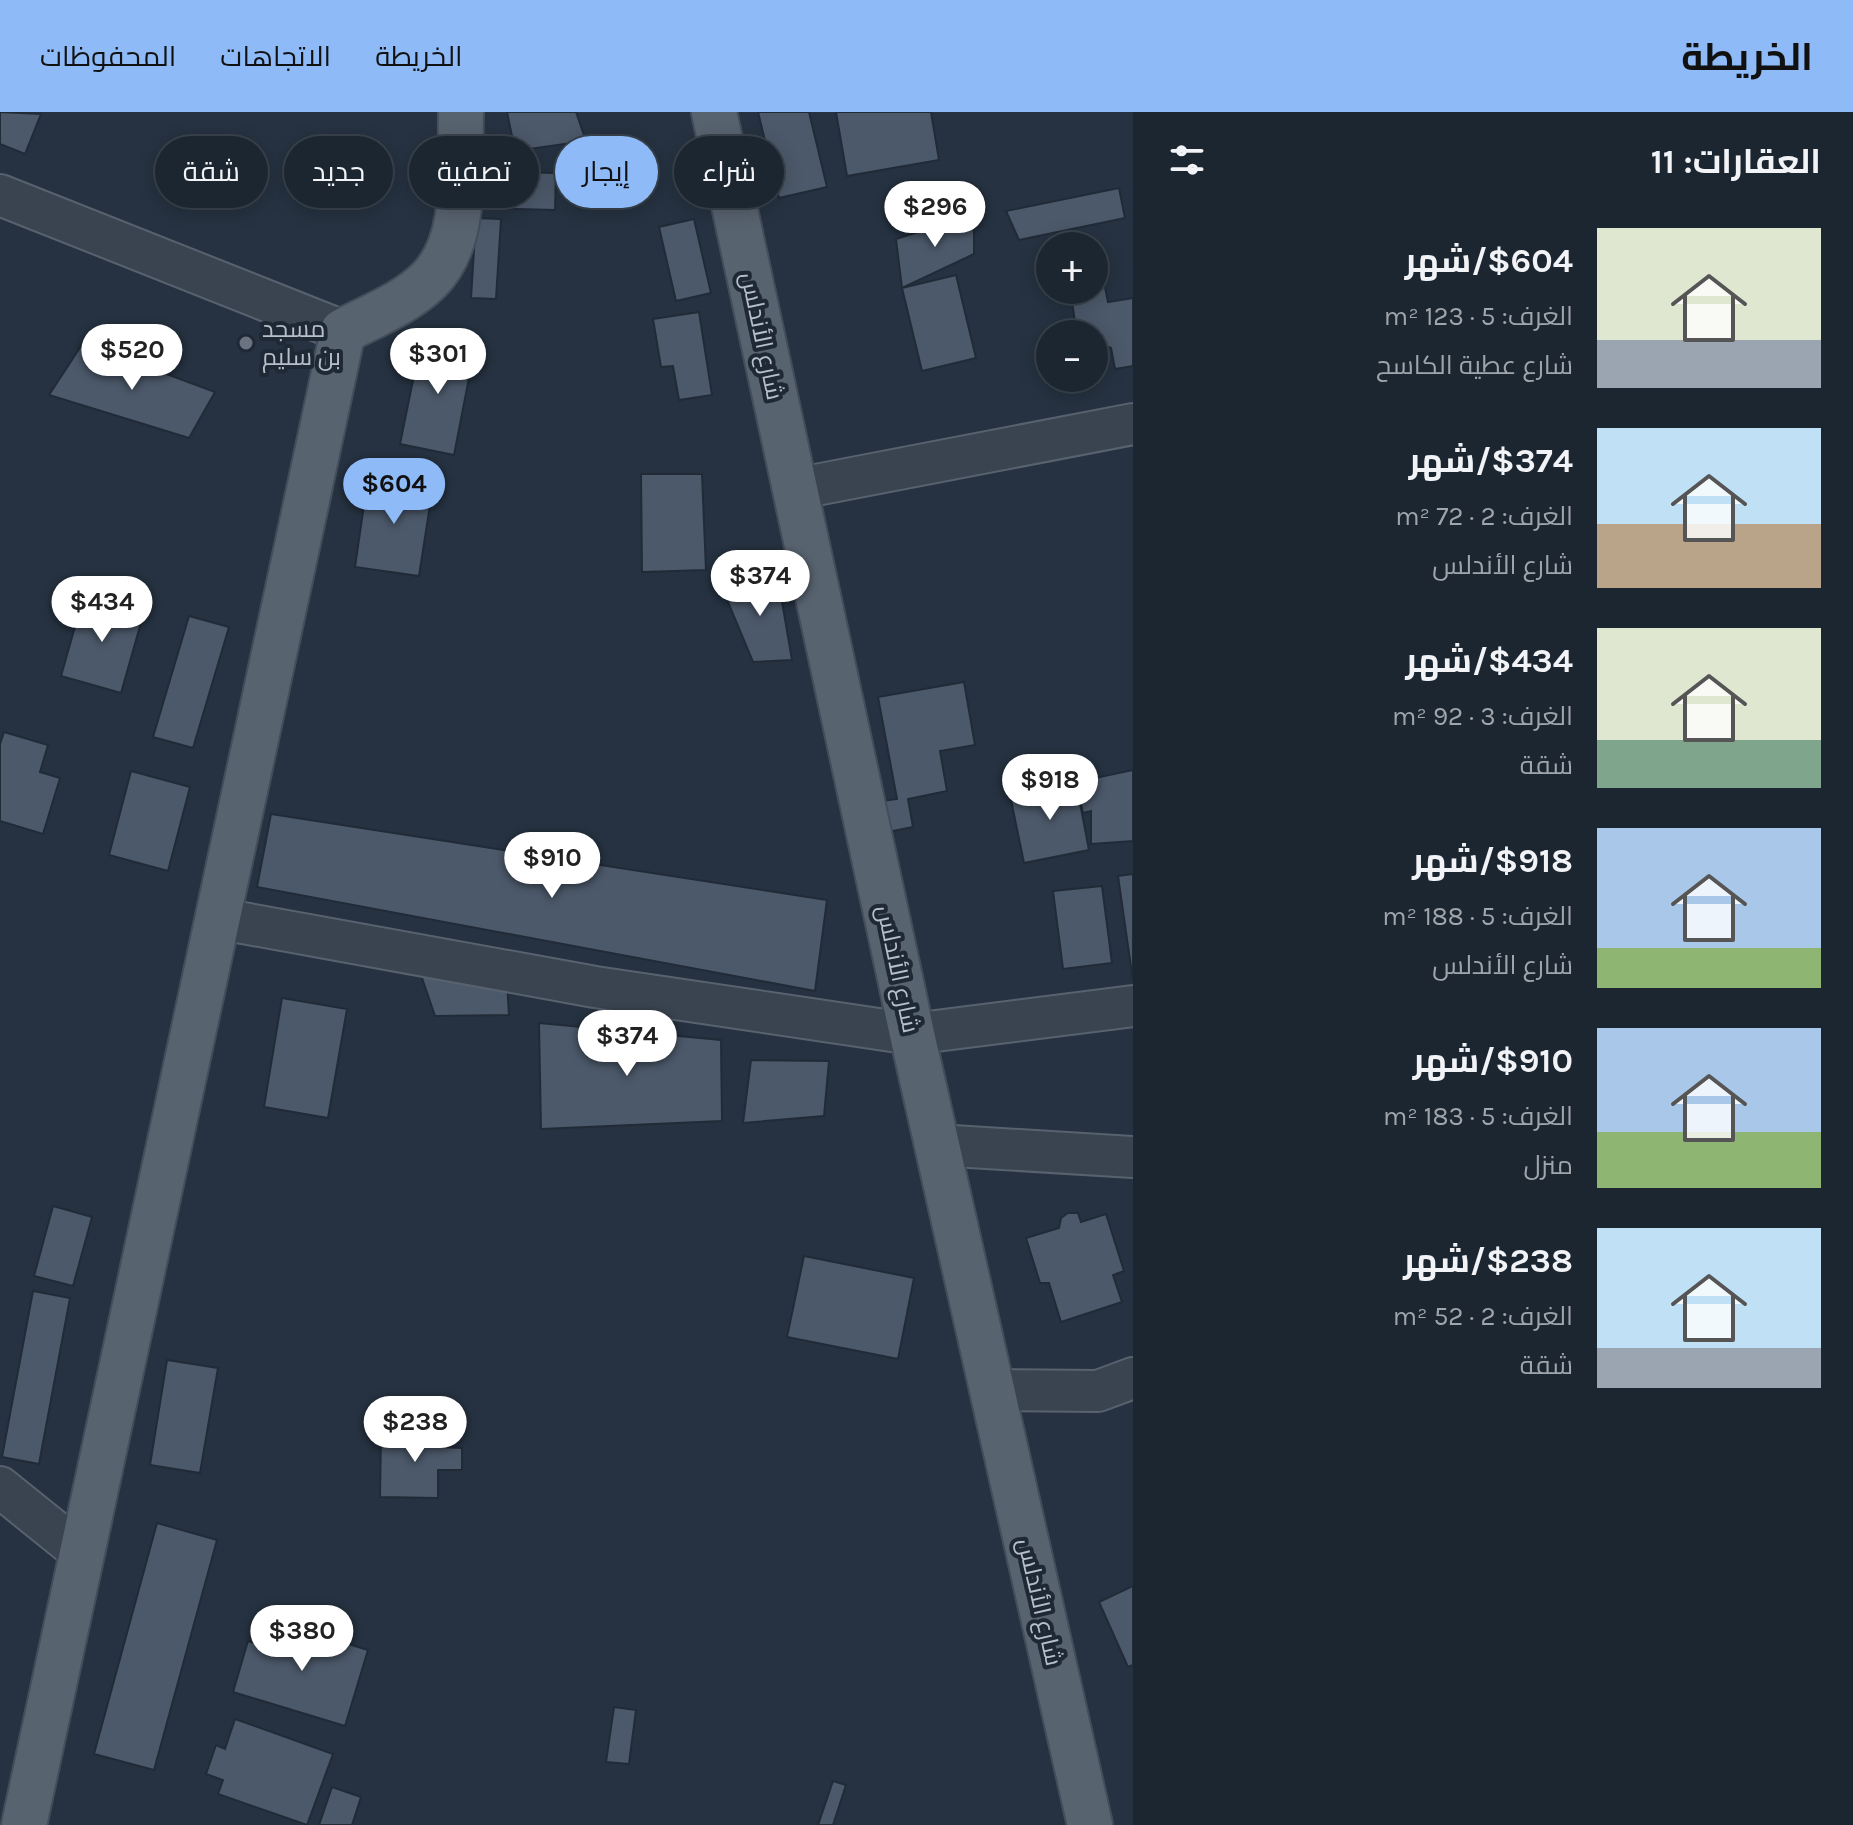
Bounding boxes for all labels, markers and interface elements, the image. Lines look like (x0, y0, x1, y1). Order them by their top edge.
text: الخريطة (1681, 35, 1813, 80)
text: المحفوظات (40, 40, 176, 73)
text: الاتجاهات (220, 40, 331, 73)
text: الخريطة (375, 40, 463, 73)
chip: شقة (155, 136, 268, 208)
chip: جديد (284, 136, 393, 208)
chip: تصفية (409, 136, 539, 208)
chip: إيجار (555, 136, 658, 208)
chip: شراء (674, 136, 784, 208)
icon: filters (1165, 138, 1209, 182)
text: العقارات: 11 (1651, 142, 1821, 182)
pin: $296 (888, 181, 982, 249)
text: $296 (902, 191, 968, 222)
map controls (1036, 232, 1108, 392)
button: + (1036, 232, 1108, 304)
text: $604/شهر (1405, 241, 1573, 281)
icon: home (1661, 260, 1757, 356)
street label: شارع الأندلس (733, 270, 789, 403)
text: الغرف: 5 · 123 m² (1384, 301, 1573, 332)
place label: مسجد بن سليم (262, 315, 341, 373)
button: − (1036, 320, 1108, 392)
pin: $520 (85, 324, 179, 392)
pin: $301 (391, 328, 485, 396)
text: $520 (99, 334, 165, 365)
marker: مسجد بن سليم (237, 334, 255, 352)
text: $301 (408, 338, 468, 369)
text: شارع عطية الكاسح (1376, 350, 1573, 381)
text: $374/شهر (1409, 441, 1573, 481)
pin: $604 (347, 458, 441, 526)
icon: home (1661, 460, 1757, 556)
text: $604 (361, 468, 427, 499)
text: الغرف: 2 · 72 m² (1395, 501, 1573, 532)
pin: $374 (713, 550, 807, 618)
text: شارع الأندلس (1432, 550, 1573, 581)
text: $374 (729, 560, 791, 591)
pin: $434 (55, 576, 149, 644)
text: $434 (69, 586, 135, 617)
text: $434/شهر (1405, 641, 1573, 681)
icon: home (1661, 660, 1757, 756)
text: الغرف: 3 · 92 m² (1392, 701, 1573, 732)
text: شقة (1520, 750, 1573, 781)
pin: $918 (1003, 754, 1097, 822)
text: $918 (1020, 764, 1080, 795)
pin: $910 (505, 832, 599, 900)
text: $918/شهر (1412, 841, 1573, 881)
text: $910 (522, 842, 582, 873)
icon: home (1661, 860, 1757, 956)
text: الغرف: 5 · 188 m² (1382, 901, 1573, 932)
street label: شارع الأندلس (869, 903, 925, 1036)
text: شارع الأندلس (1432, 950, 1573, 981)
pin: $374 (580, 1010, 674, 1078)
text: $374 (596, 1020, 658, 1051)
text: $910/شهر (1413, 1041, 1573, 1081)
icon: home (1661, 1060, 1757, 1156)
text: الغرف: 5 · 183 m² (1383, 1101, 1573, 1132)
text: منزل (1524, 1150, 1573, 1181)
text: $238/شهر (1403, 1241, 1573, 1281)
icon: home (1661, 1260, 1757, 1356)
text: الغرف: 2 · 52 m² (1393, 1301, 1573, 1332)
text: شقة (1520, 1350, 1573, 1381)
pin: $238 (368, 1396, 462, 1464)
text: $238 (382, 1406, 448, 1437)
street label: شارع الأندلس (1010, 1536, 1068, 1669)
pin: $380 (255, 1605, 349, 1673)
text: $380 (268, 1615, 336, 1646)

